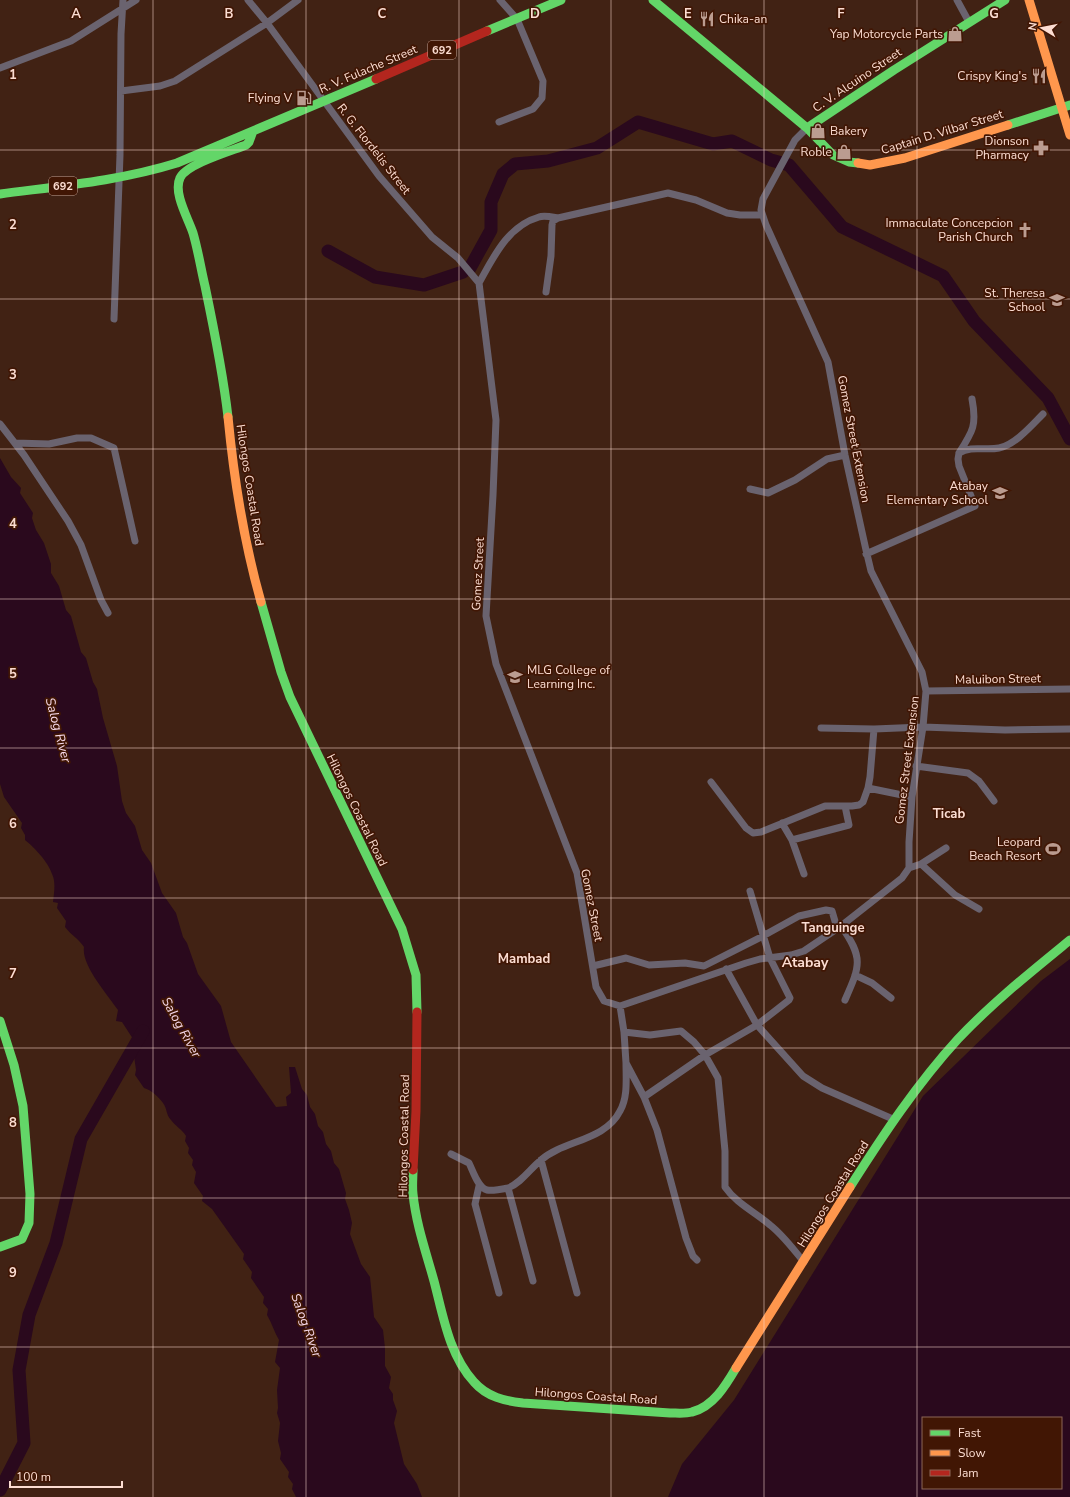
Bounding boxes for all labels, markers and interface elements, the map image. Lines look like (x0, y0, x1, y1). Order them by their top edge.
text: A (71, 5, 81, 23)
text: B (225, 5, 234, 23)
text: C (378, 5, 387, 23)
text: D (530, 5, 540, 23)
text: E (684, 5, 692, 23)
text: F (837, 5, 845, 23)
text: G (989, 5, 999, 23)
north arrow (1022, 8, 1062, 48)
restaurant icon: Chika-an (698, 10, 716, 28)
place label: Chika-an (719, 11, 767, 27)
text: N (1025, 21, 1041, 32)
shop icon: Yap Motorcycle Parts (946, 25, 964, 43)
place label: Yap Motorcycle Parts (829, 26, 943, 42)
street label: R. V. Fulache Street (317, 41, 420, 97)
road number: 692 (428, 41, 456, 59)
street label: C. V. Alcuino Street (809, 44, 905, 116)
text: 1 (9, 66, 17, 84)
restaurant icon: Crispy King's (1030, 67, 1048, 85)
place label: Crispy King's (957, 68, 1027, 84)
fuel station icon: Flying V (295, 89, 313, 107)
place label: Flying V (248, 90, 293, 106)
street label: R. G. Flordelis Street (334, 100, 415, 198)
street label: Captain D. Vilbar Street (879, 106, 1006, 158)
shop icon: Bakery (809, 122, 827, 140)
place label: Bakery (830, 123, 868, 139)
place label: Dionson Pharmacy (976, 133, 1030, 163)
pharmacy icon: Dionson Pharmacy (1032, 139, 1050, 157)
shop icon: Roble (835, 143, 853, 161)
place label: Roble (801, 144, 832, 160)
road number: 692 (49, 177, 77, 195)
place label: Immaculate Concepcion Parish Church (885, 215, 1013, 245)
text: 2 (9, 216, 17, 234)
church icon: Immaculate Concepcion Parish Church (1016, 221, 1034, 239)
place label: St. Theresa School (984, 285, 1045, 315)
school or university icon: St. Theresa School (1048, 291, 1066, 309)
text: 3 (9, 366, 17, 384)
street label: Gomez Street Extension (834, 374, 874, 504)
street label: Hilongos Coastal Road (232, 423, 268, 547)
place label: Atabay Elementary School (887, 478, 989, 508)
school or university icon: Atabay Elementary School (991, 484, 1009, 502)
text: 4 (9, 515, 17, 533)
street label: Gomez Street (468, 536, 488, 611)
place label: MLG College of Learning Inc. (527, 662, 611, 692)
text: 5 (9, 665, 17, 683)
school or university icon: MLG College of Learning Inc. (506, 668, 524, 686)
street label: Maluibon Street (955, 670, 1042, 688)
street label: Gomez Street Extension (891, 695, 923, 825)
water label: Salog River (41, 696, 75, 765)
street label: Hilongos Coastal Road (323, 751, 391, 869)
district label: Ticab (933, 805, 965, 823)
text: 6 (9, 815, 17, 833)
place label: Leopard Beach Resort (969, 834, 1042, 864)
sports icon: Leopard Beach Resort (1044, 840, 1062, 858)
street label: Gomez Street (577, 867, 607, 943)
district label: Tanguinge (802, 919, 864, 937)
district label: Mambad (498, 950, 550, 968)
district label: Atabay (782, 953, 829, 972)
text: 7 (9, 965, 17, 983)
water label: Salog River (157, 994, 205, 1061)
street label: Hilongos Coastal Road (395, 1074, 413, 1198)
text: 8 (9, 1114, 17, 1132)
street label: Hilongos Coastal Road (794, 1138, 872, 1250)
text: 9 (9, 1264, 17, 1282)
water label: Salog River (286, 1291, 326, 1360)
street label: Hilongos Coastal Road (534, 1384, 658, 1408)
legend (922, 1417, 1062, 1489)
text: Fast (958, 1425, 981, 1441)
text: Slow (958, 1445, 986, 1461)
scale bar (10, 1463, 122, 1489)
text: Jam (957, 1465, 979, 1481)
text: 100 m (16, 1469, 51, 1485)

